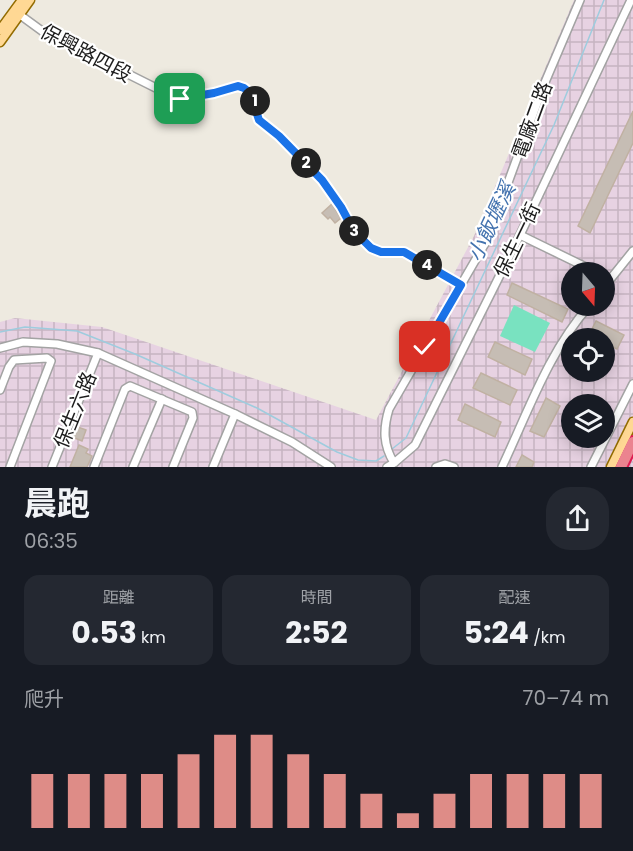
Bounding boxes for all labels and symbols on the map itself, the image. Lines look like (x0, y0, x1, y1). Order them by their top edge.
street label: 保興路四段 (35, 17, 137, 89)
pin (154, 73, 205, 124)
street label: 電廠二路 (505, 78, 559, 162)
pin: 1 (240, 86, 270, 116)
pin: 2 (291, 148, 321, 178)
water label: 小飯壢溪 (460, 175, 523, 266)
street label: 保生一街 (487, 198, 547, 282)
pin: 3 (339, 216, 369, 246)
pin: 4 (412, 250, 442, 280)
north arrow (561, 262, 615, 316)
pin (399, 321, 450, 372)
street label: 保生六路 (47, 368, 103, 452)

